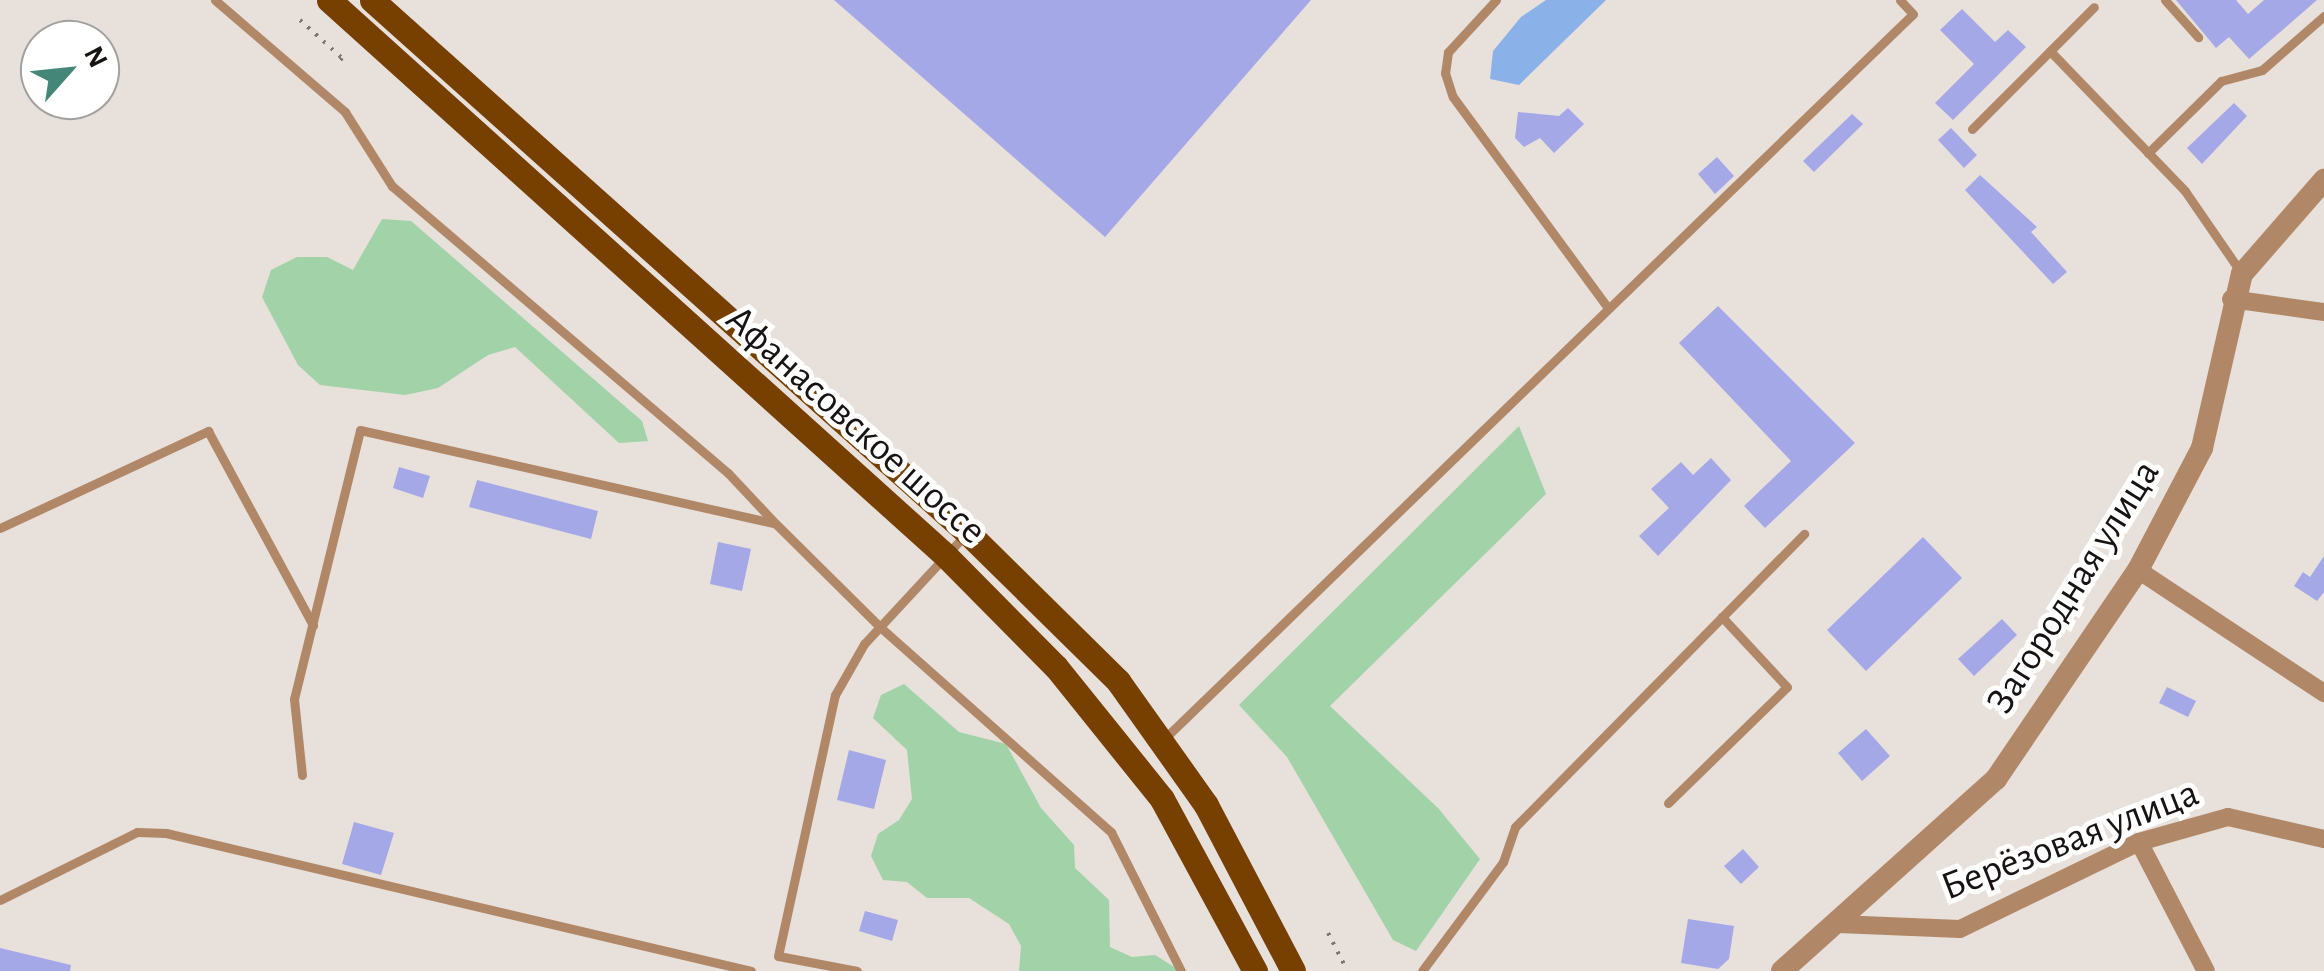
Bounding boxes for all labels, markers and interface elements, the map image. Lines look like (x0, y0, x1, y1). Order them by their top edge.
north arrow (20, 20, 120, 120)
text: N (78, 42, 112, 72)
street label: Афанасовское шоссе (716, 295, 996, 555)
street label: Загородная улица (1976, 452, 2170, 722)
street label: Берёзовая улица (1935, 769, 2205, 911)

